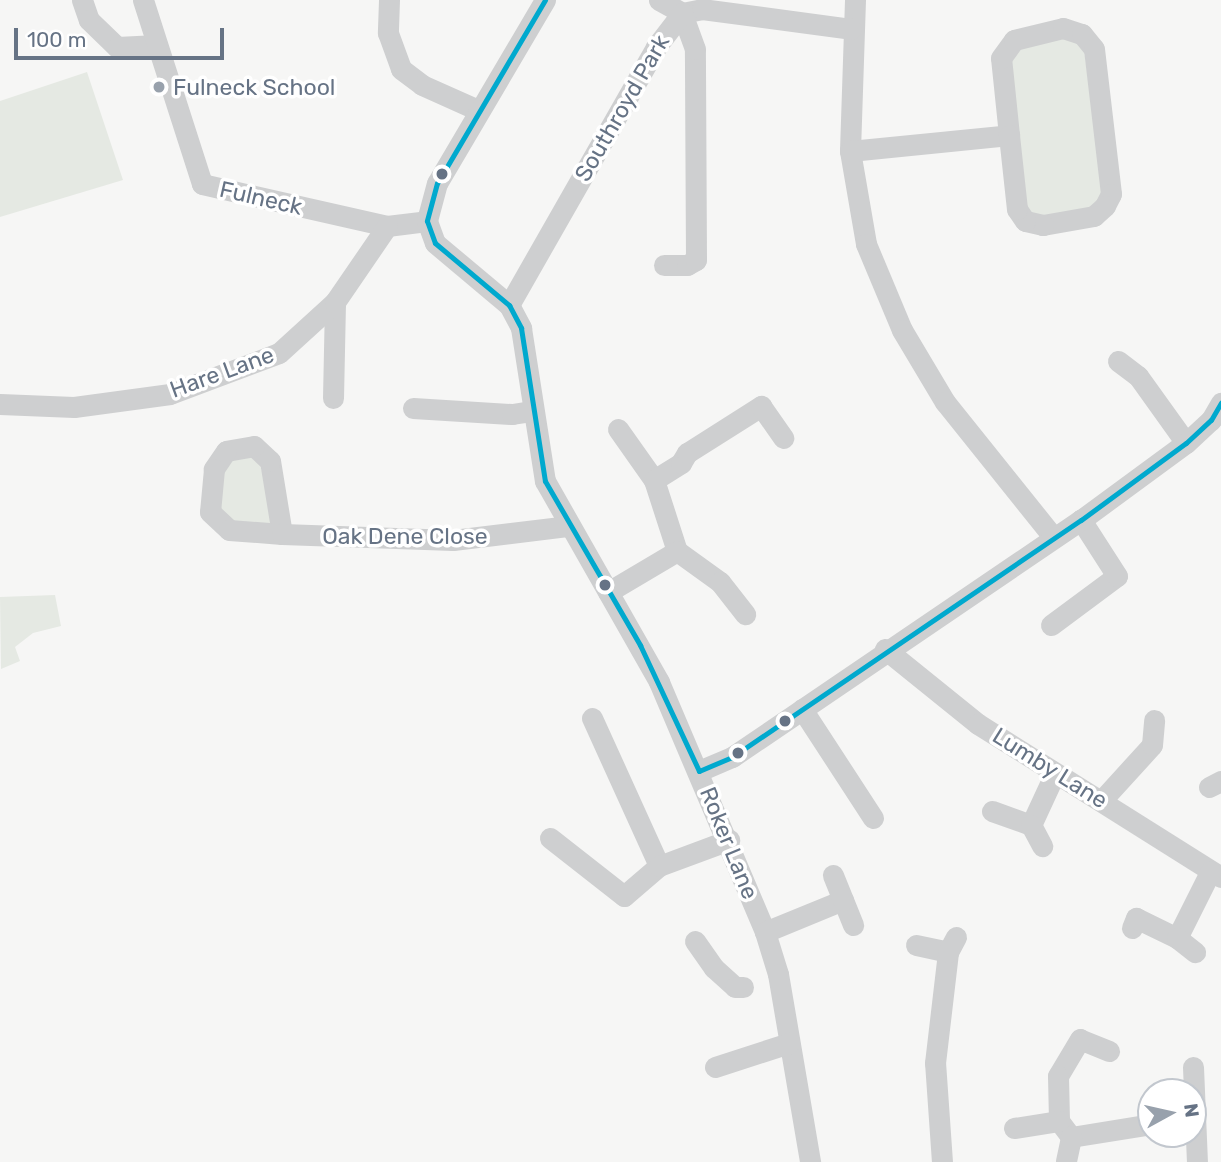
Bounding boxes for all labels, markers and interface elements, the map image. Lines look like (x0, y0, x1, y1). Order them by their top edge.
scale bar (18, 14, 228, 58)
text: 100 m (27, 27, 86, 52)
street label: Southroyd Park (569, 30, 675, 186)
place label: Fulneck School (173, 73, 336, 101)
marker: Fulneck School (151, 79, 167, 95)
unlabelled marker (435, 167, 449, 181)
street label: Fulneck (217, 175, 305, 221)
street label: Hare Lane (166, 340, 278, 404)
street label: Oak Dene Close (322, 522, 488, 550)
unlabelled marker (598, 578, 612, 592)
unlabelled marker (778, 714, 792, 728)
street label: Lumby Lane (987, 722, 1113, 814)
unlabelled marker (731, 746, 745, 760)
street label: Roker Lane (694, 783, 764, 903)
north arrow (1137, 1078, 1207, 1148)
text: N (1179, 1102, 1204, 1119)

